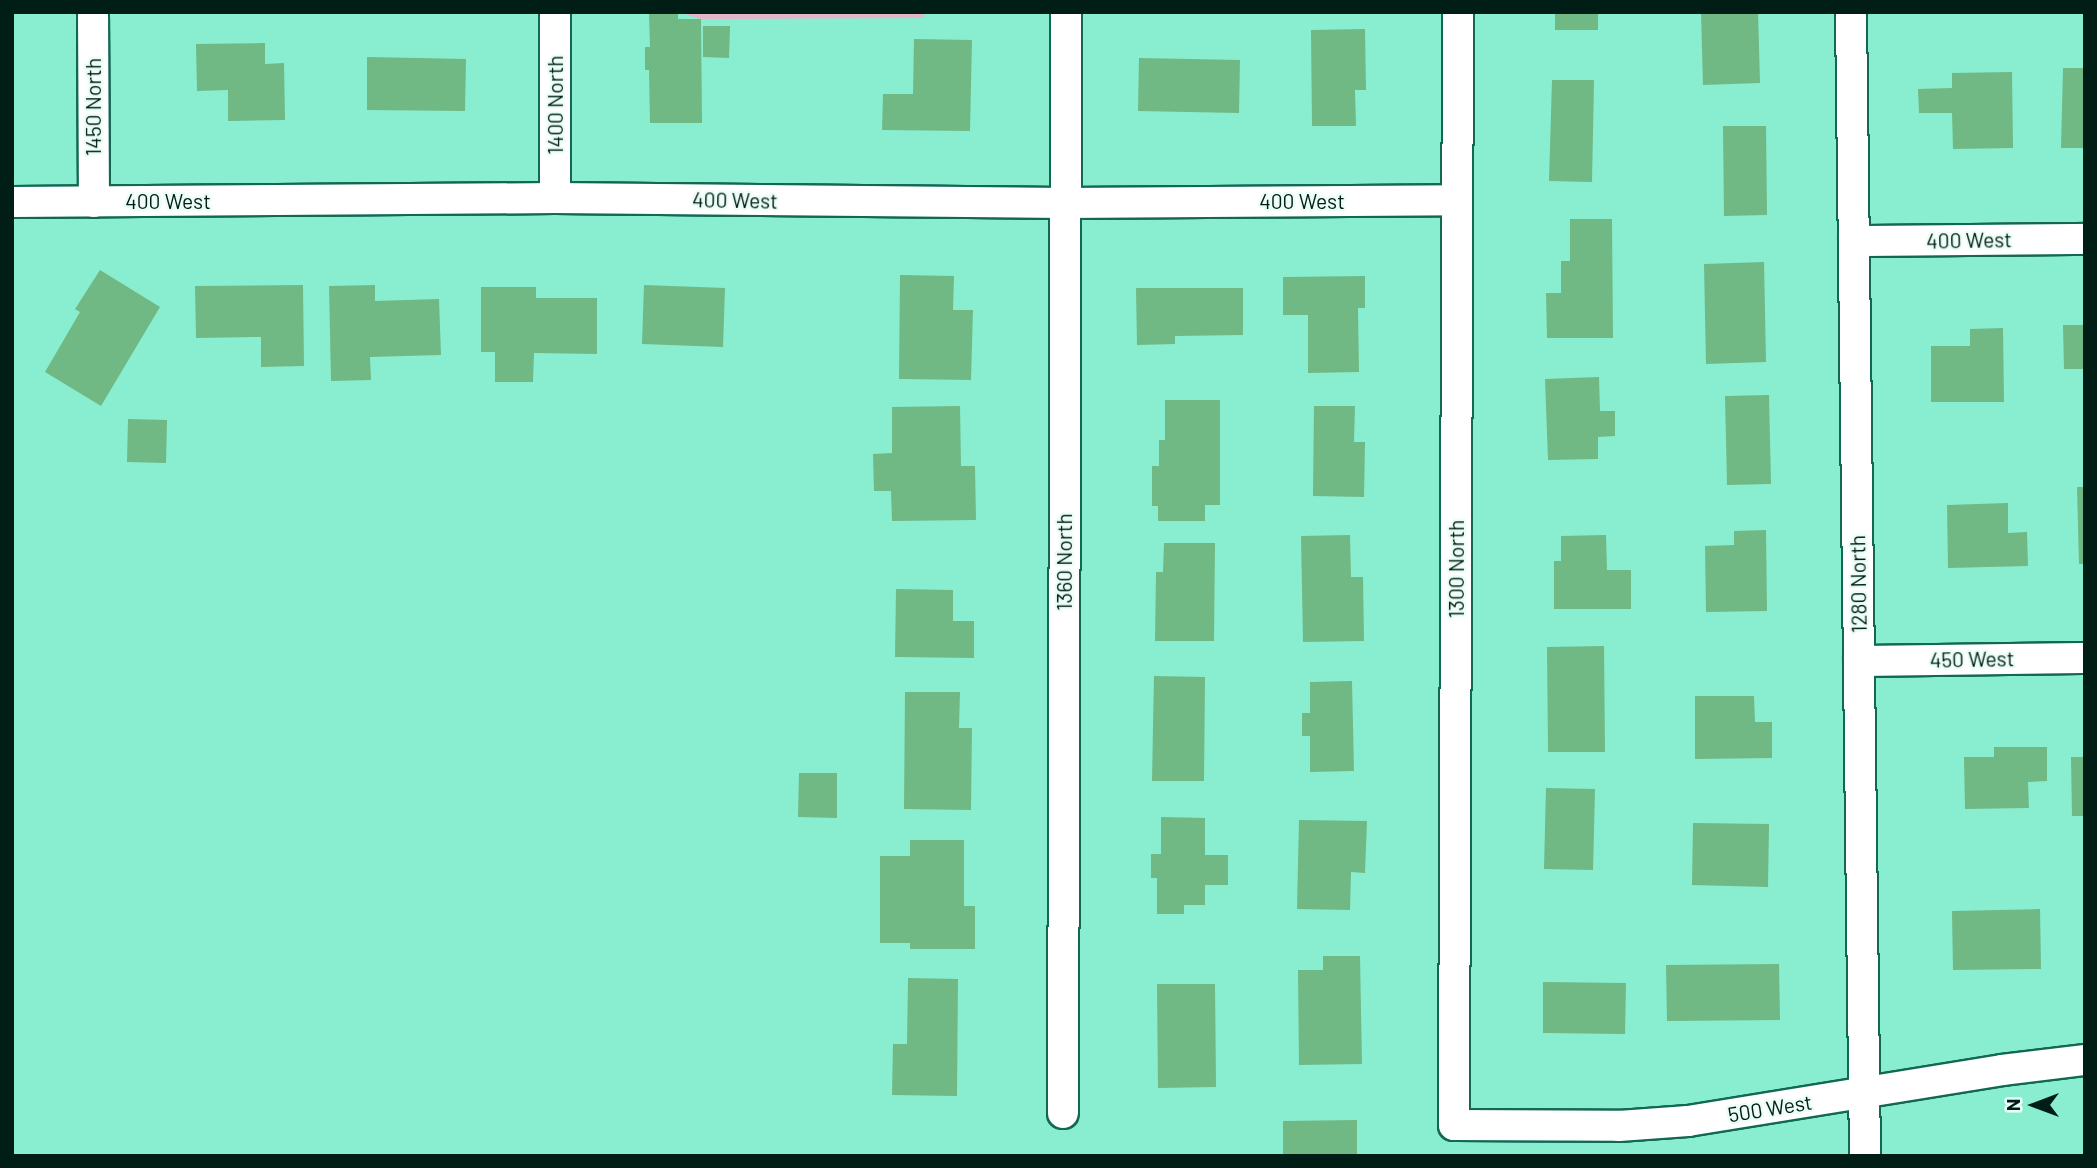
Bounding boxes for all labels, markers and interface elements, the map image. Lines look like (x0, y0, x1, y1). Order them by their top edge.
street label: 1400 North (542, 55, 568, 155)
street label: 1450 North (80, 58, 106, 156)
street label: 400 West (692, 187, 778, 213)
street label: 400 West (125, 188, 211, 214)
street label: 400 West (1259, 188, 1345, 214)
street label: 400 West (1926, 227, 2012, 253)
street label: 1360 North (1051, 513, 1077, 611)
street label: 1300 North (1443, 520, 1469, 618)
street label: 1280 North (1845, 535, 1871, 633)
street label: 450 West (1930, 646, 2014, 672)
north arrow (1999, 1070, 2069, 1140)
street label: 500 West (1726, 1089, 1814, 1127)
text: N (2001, 1099, 2024, 1111)

